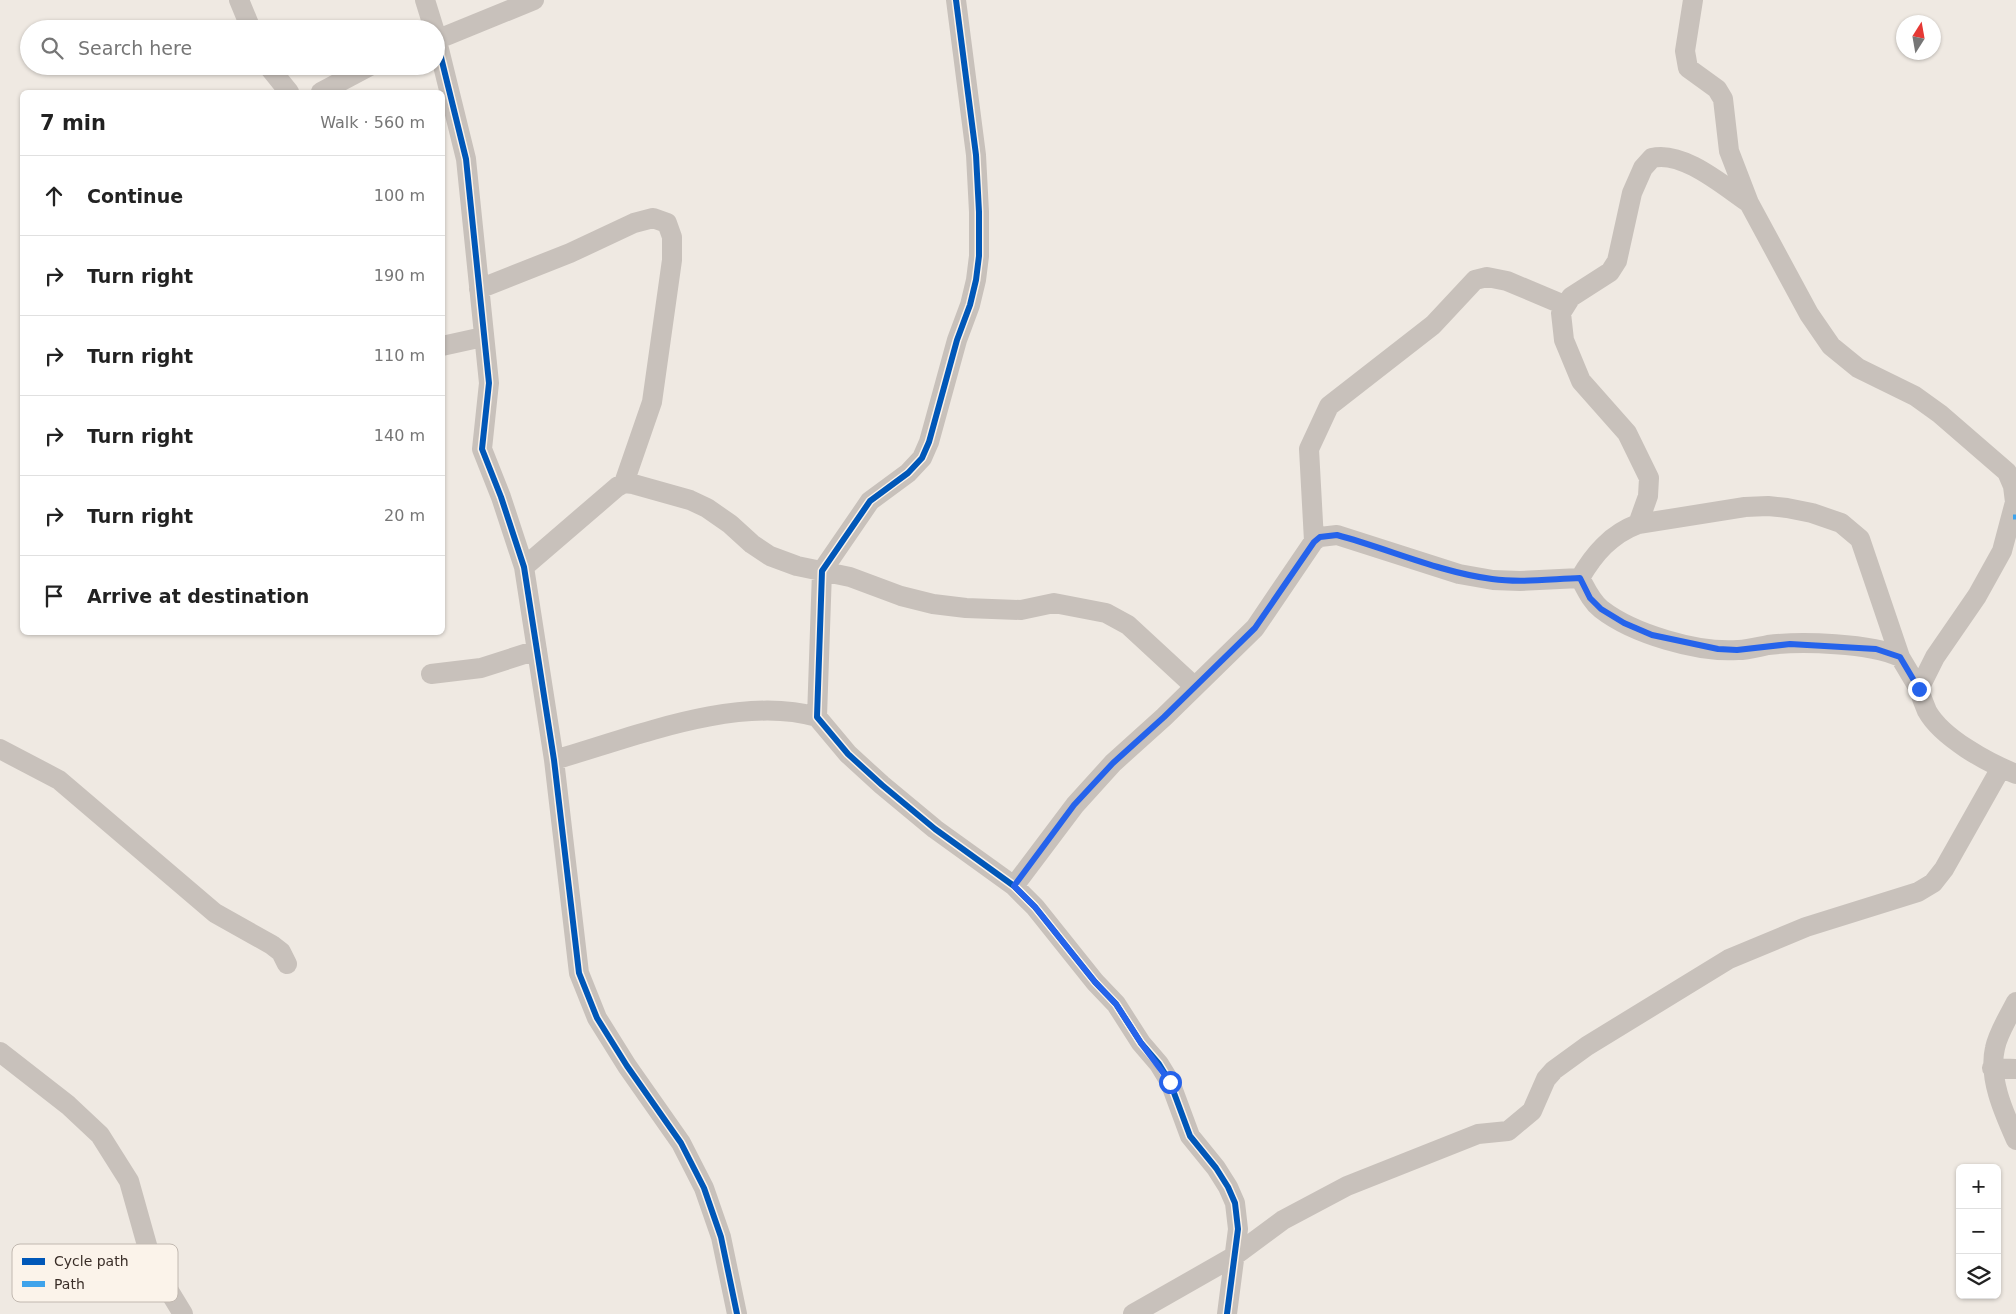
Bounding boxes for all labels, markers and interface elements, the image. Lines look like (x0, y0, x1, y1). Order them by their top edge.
north arrow (1896, 15, 1941, 60)
search box (20, 20, 445, 75)
icon: search (38, 34, 66, 62)
text: Search here (78, 37, 192, 59)
text: 7 min (40, 111, 106, 135)
text: Walk · 560 m (320, 113, 425, 132)
icon: ahead (40, 182, 68, 210)
text: Continue (87, 185, 183, 207)
text: 100 m (374, 186, 425, 205)
icon: right (40, 262, 68, 290)
text: Turn right (87, 265, 193, 287)
text: 190 m (374, 266, 425, 285)
icon: right (40, 342, 68, 370)
text: Turn right (87, 345, 193, 367)
text: 110 m (374, 346, 425, 365)
icon: right (40, 422, 68, 450)
text: Turn right (87, 425, 193, 447)
text: 140 m (374, 426, 425, 445)
icon: right (40, 502, 68, 530)
text: Turn right (87, 505, 193, 527)
text: 20 m (384, 506, 425, 525)
icon: arrive (40, 582, 68, 610)
text: Arrive at destination (87, 585, 309, 607)
route end (1908, 678, 1931, 701)
route start (1159, 1071, 1182, 1094)
map controls (1956, 1164, 2001, 1299)
button: + (1956, 1164, 2001, 1209)
button: − (1956, 1209, 2001, 1254)
legend (12, 1244, 178, 1302)
text: Cycle path (54, 1253, 129, 1269)
button: layers (1956, 1254, 2001, 1299)
text: Path (54, 1276, 85, 1292)

